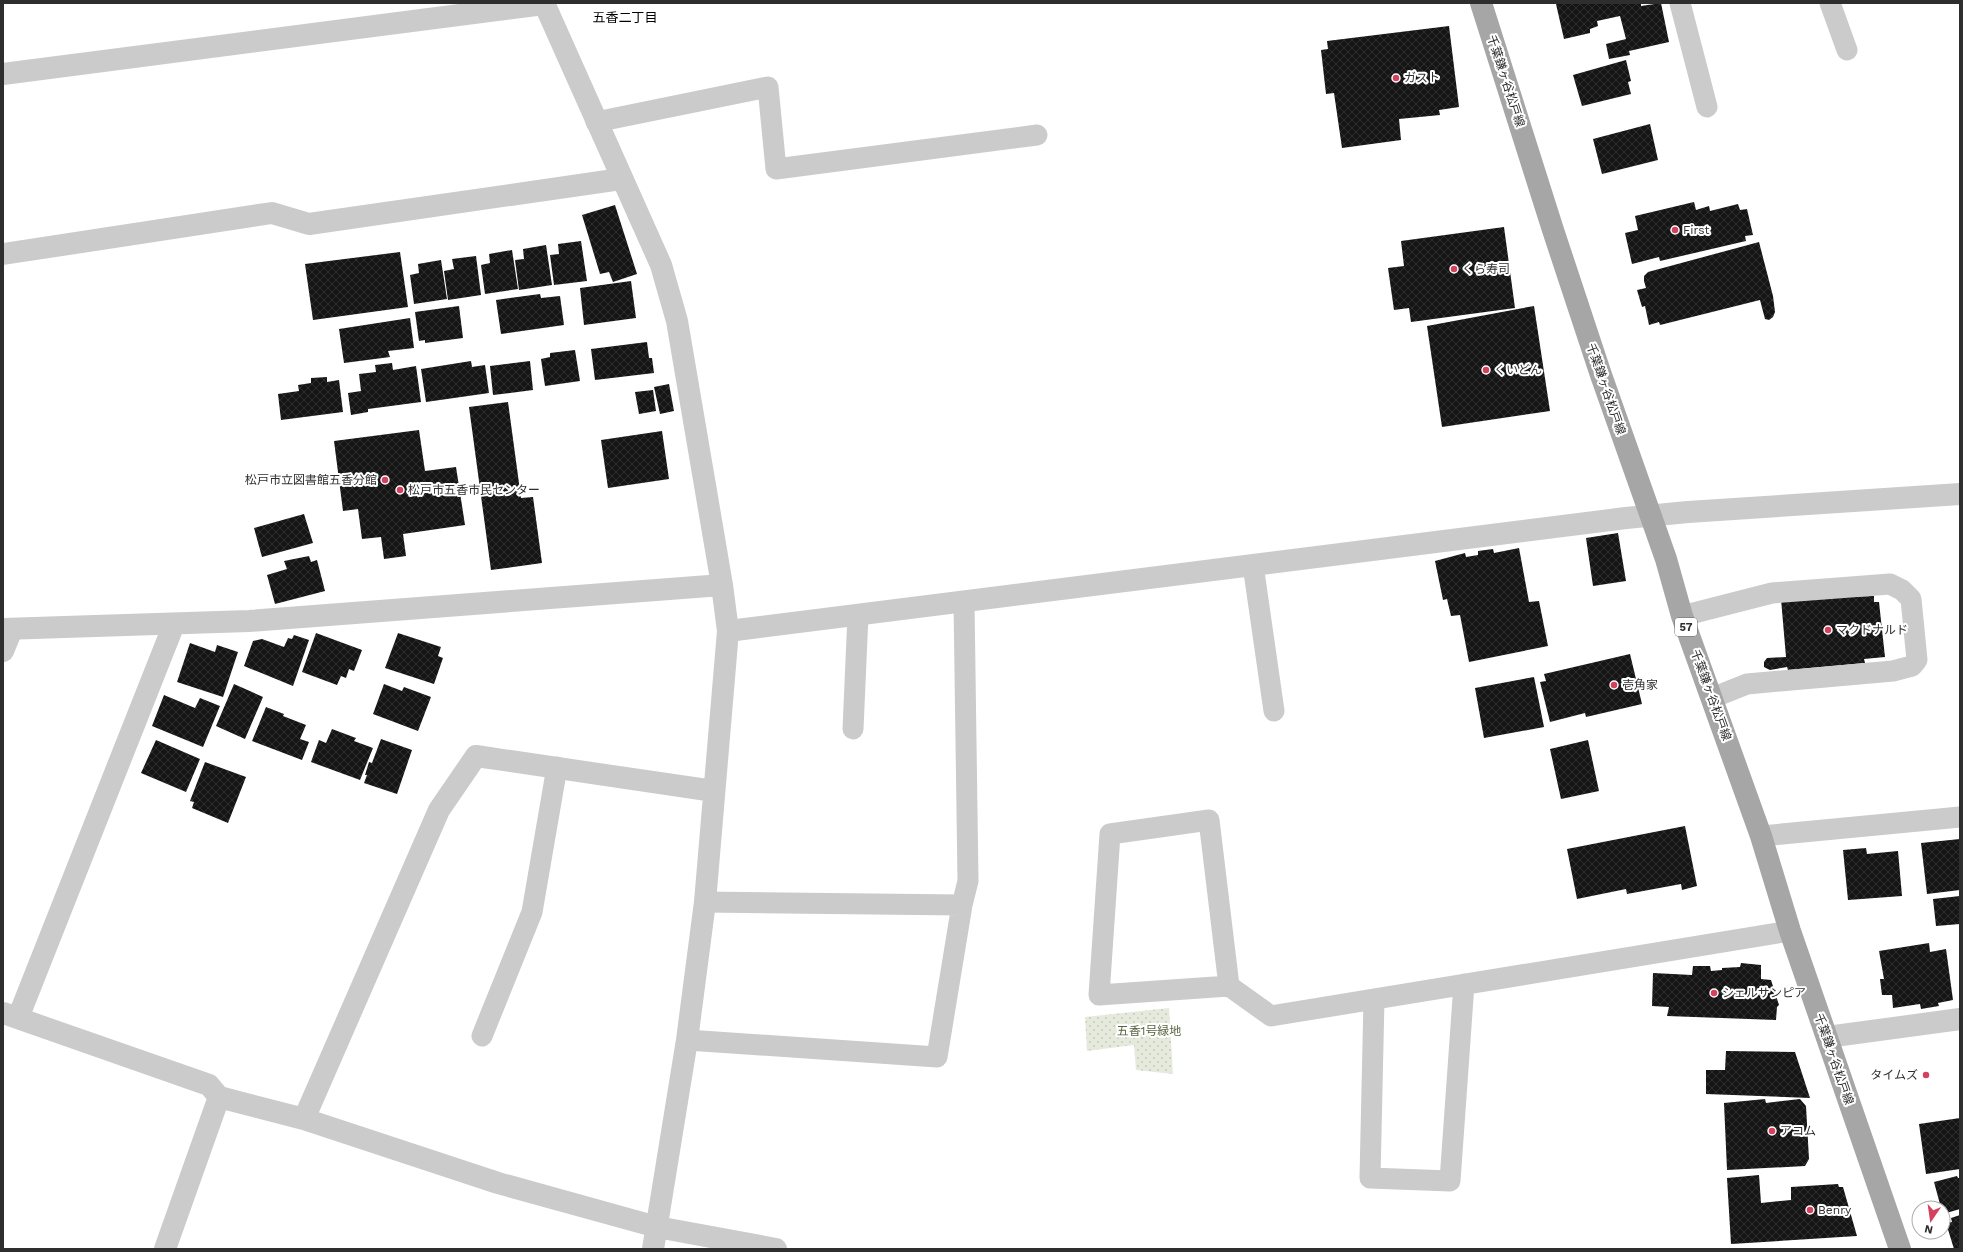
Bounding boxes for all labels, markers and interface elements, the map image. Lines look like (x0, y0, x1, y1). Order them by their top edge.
district label: 五香二丁目 (592, 10, 658, 25)
street label: 千葉鎌ヶ谷松戸線 (1485, 33, 1527, 129)
place label: ガスト (1404, 71, 1440, 85)
marker: ガスト (1391, 73, 1401, 83)
place label: First (1683, 223, 1710, 237)
marker: First (1670, 225, 1680, 235)
place label: くら寿司 (1462, 262, 1510, 276)
marker: くら寿司 (1449, 264, 1459, 274)
street label: 千葉鎌ヶ谷松戸線 (1584, 341, 1628, 437)
place label: くいどん (1494, 363, 1542, 377)
marker: くいどん (1481, 365, 1491, 375)
place label: 松戸市立図書館五香分館 (245, 473, 377, 487)
marker: 松戸市立図書館五香分館 (380, 475, 390, 485)
place label: 松戸市五香市民センター (408, 483, 540, 497)
marker: 松戸市五香市民センター (395, 485, 405, 495)
road number: 57 (1675, 618, 1697, 636)
place label: マクドナルド (1836, 623, 1908, 637)
marker: マクドナルド (1823, 625, 1833, 635)
street label: 千葉鎌ヶ谷松戸線 (1688, 647, 1734, 743)
place label: 壱角家 (1622, 678, 1658, 692)
marker: 壱角家 (1609, 680, 1619, 690)
place label: シェルサンピア (1722, 986, 1806, 1000)
marker: シェルサンピア (1709, 988, 1719, 998)
street label: 千葉鎌ヶ谷松戸線 (1812, 1011, 1856, 1107)
park label: 五香1号緑地 (1117, 1024, 1181, 1038)
place label: タイムズ (1870, 1068, 1918, 1082)
marker: タイムズ (1921, 1070, 1931, 1080)
place label: アコム (1780, 1124, 1816, 1138)
marker: アコム (1767, 1126, 1777, 1136)
north arrow (1911, 1200, 1951, 1240)
place label: Benry (1818, 1203, 1852, 1217)
marker: Benry (1805, 1205, 1815, 1215)
text: N (1923, 1222, 1934, 1237)

